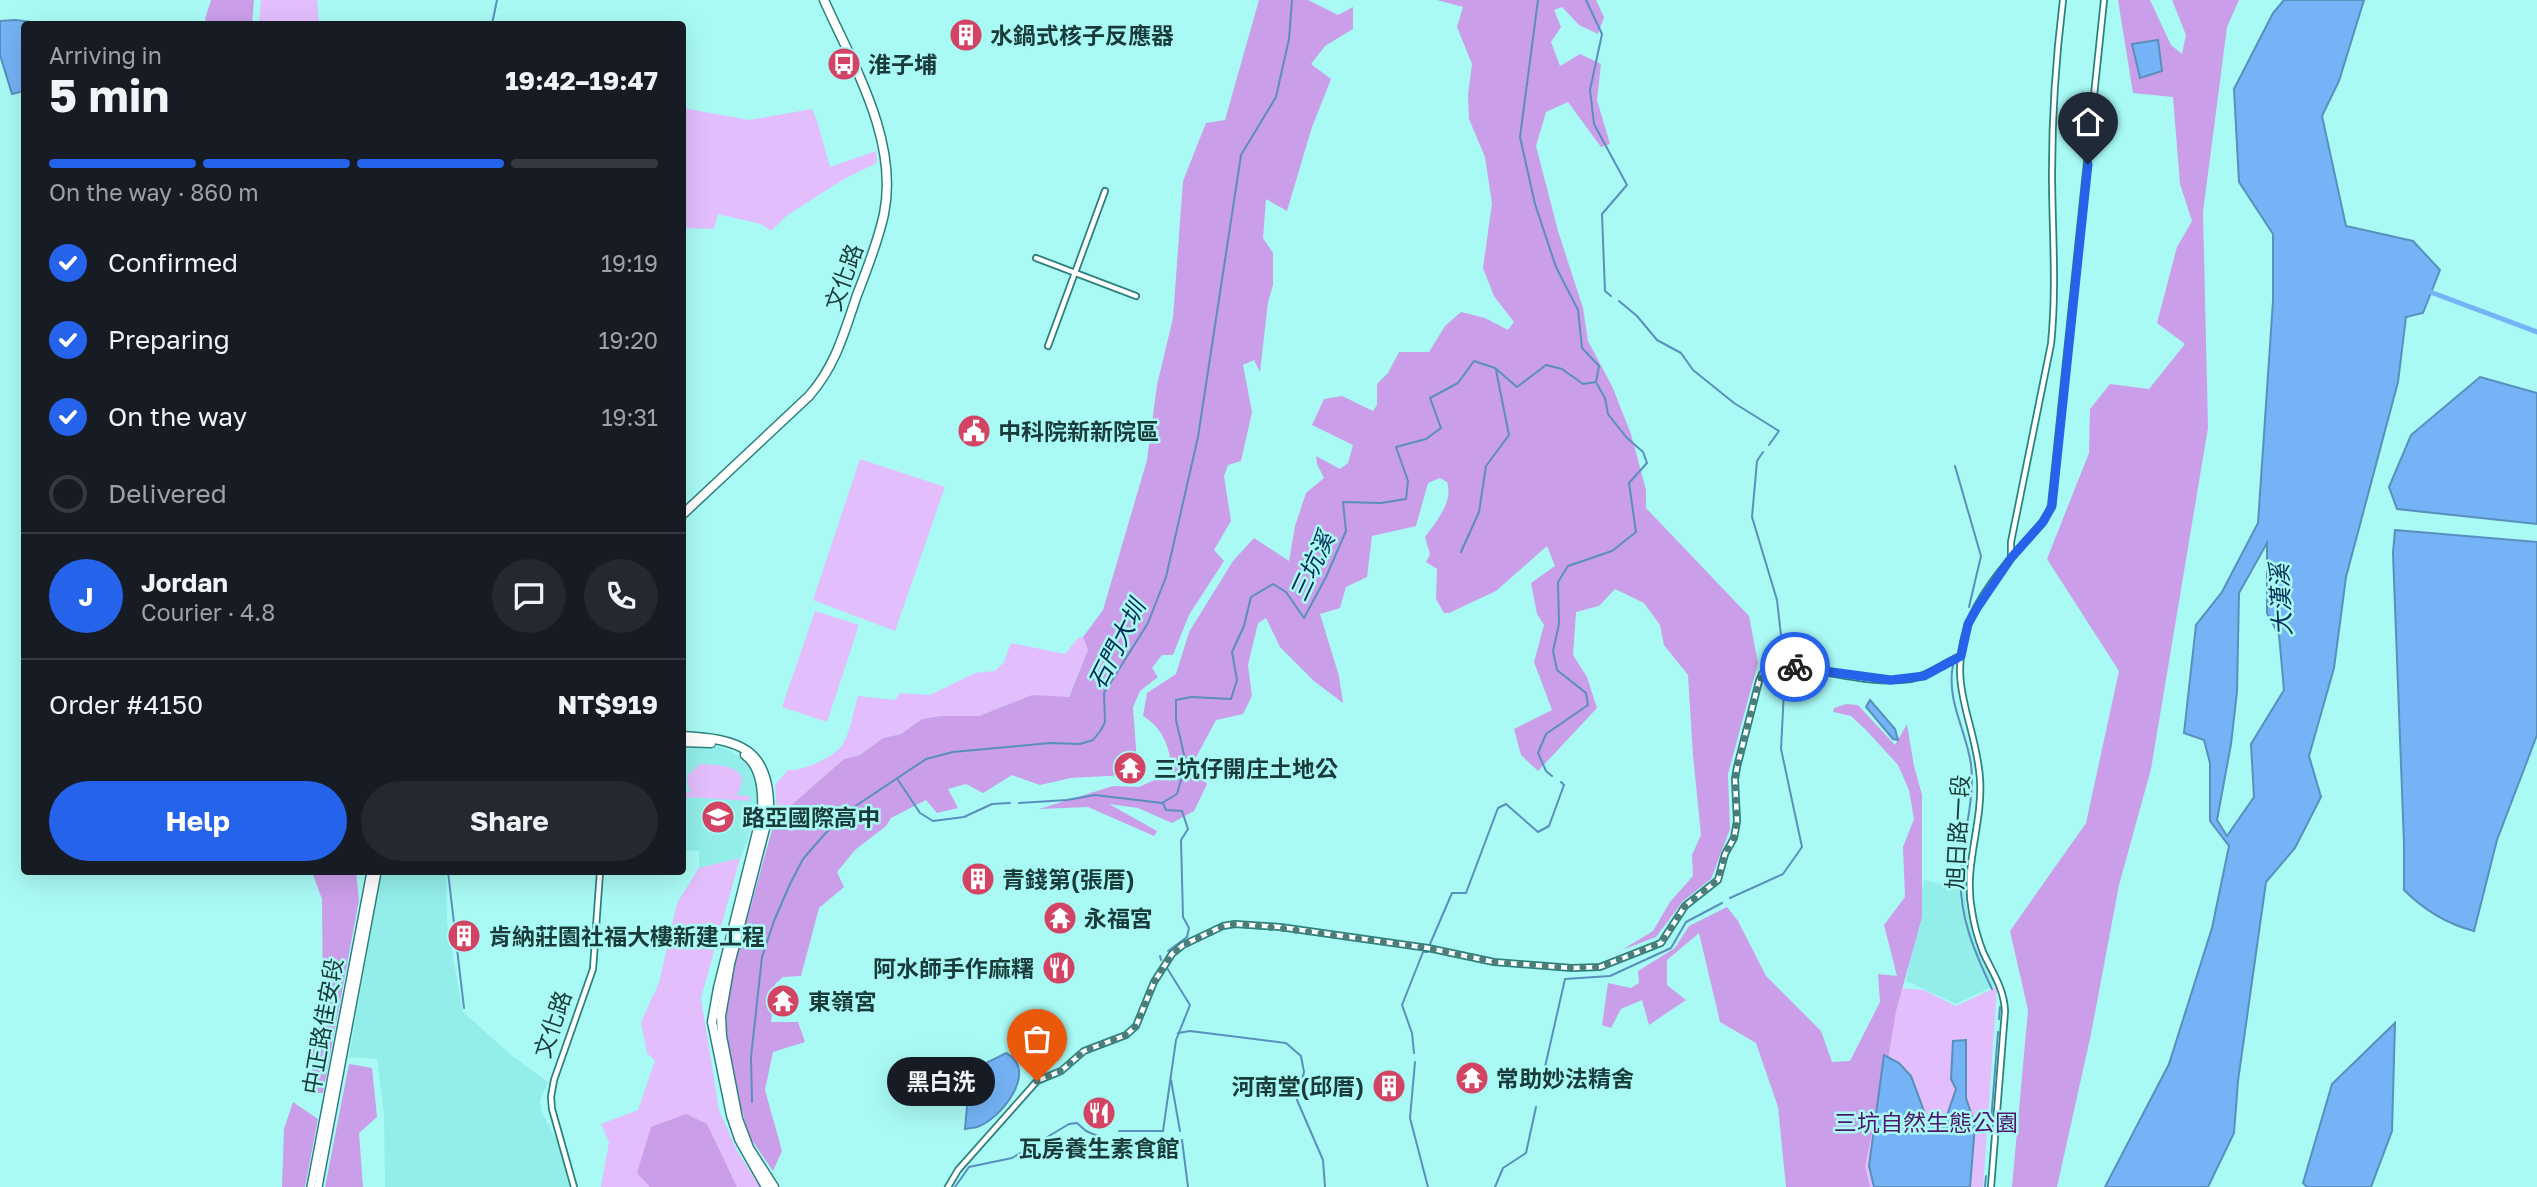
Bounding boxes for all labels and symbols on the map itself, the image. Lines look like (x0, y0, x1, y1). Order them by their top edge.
building icon: 水鍋式核子反應器 (947, 16, 985, 54)
place label: 水鍋式核子反應器 (990, 21, 1174, 49)
bus stop icon: 淮子埔 (825, 45, 863, 83)
place label: 淮子埔 (868, 50, 937, 78)
pin (2058, 92, 2118, 164)
street label: 文化路 (818, 240, 868, 314)
public building icon: 中科院新新院區 (955, 412, 993, 450)
place label: 中科院新新院區 (998, 417, 1159, 445)
water label: 三坑溪 (1283, 525, 1341, 605)
water label: 大漢溪 (2263, 560, 2296, 637)
water label: 石門大圳 (1081, 592, 1152, 693)
courier (1760, 632, 1830, 702)
temple icon: 三坑仔開庄土地公 (1111, 749, 1149, 787)
place label: 三坑仔開庄土地公 (1154, 754, 1338, 782)
street label: 旭日路一段 (1940, 774, 1974, 890)
school or university icon: 路亞國際高中 (699, 798, 737, 836)
place label: 路亞國際高中 (742, 803, 880, 831)
building icon: 青錢第(張厝) (959, 860, 997, 898)
place label: 青錢第(張厝) (1002, 865, 1134, 893)
temple icon: 永福宮 (1041, 899, 1079, 937)
place label: 永福宮 (1084, 904, 1153, 932)
building icon: 肯納莊園社福大樓新建工程 (445, 917, 483, 955)
place label: 肯納莊園社福大樓新建工程 (489, 922, 765, 950)
restaurant icon: 阿水師手作麻糬 (1040, 949, 1078, 987)
place label: 阿水師手作麻糬 (873, 954, 1034, 982)
street label: 中正路佳安段 (296, 956, 348, 1096)
temple icon: 東嶺宮 (764, 982, 802, 1020)
street label: 文化路 (528, 987, 576, 1061)
place label: 東嶺宮 (808, 987, 877, 1015)
pin (1007, 1009, 1067, 1081)
callout: 黑白洗 (886, 1056, 995, 1106)
temple icon: 常助妙法精舍 (1453, 1059, 1491, 1097)
place label: 常助妙法精舍 (1496, 1064, 1634, 1092)
building icon: 河南堂(邱厝) (1370, 1067, 1408, 1105)
place label: 河南堂(邱厝) (1232, 1072, 1364, 1100)
restaurant icon: 瓦房養生素食館 (1080, 1094, 1118, 1132)
park label: 三坑自然生態公園 (1834, 1108, 2018, 1136)
place label: 瓦房養生素食館 (1019, 1134, 1180, 1162)

